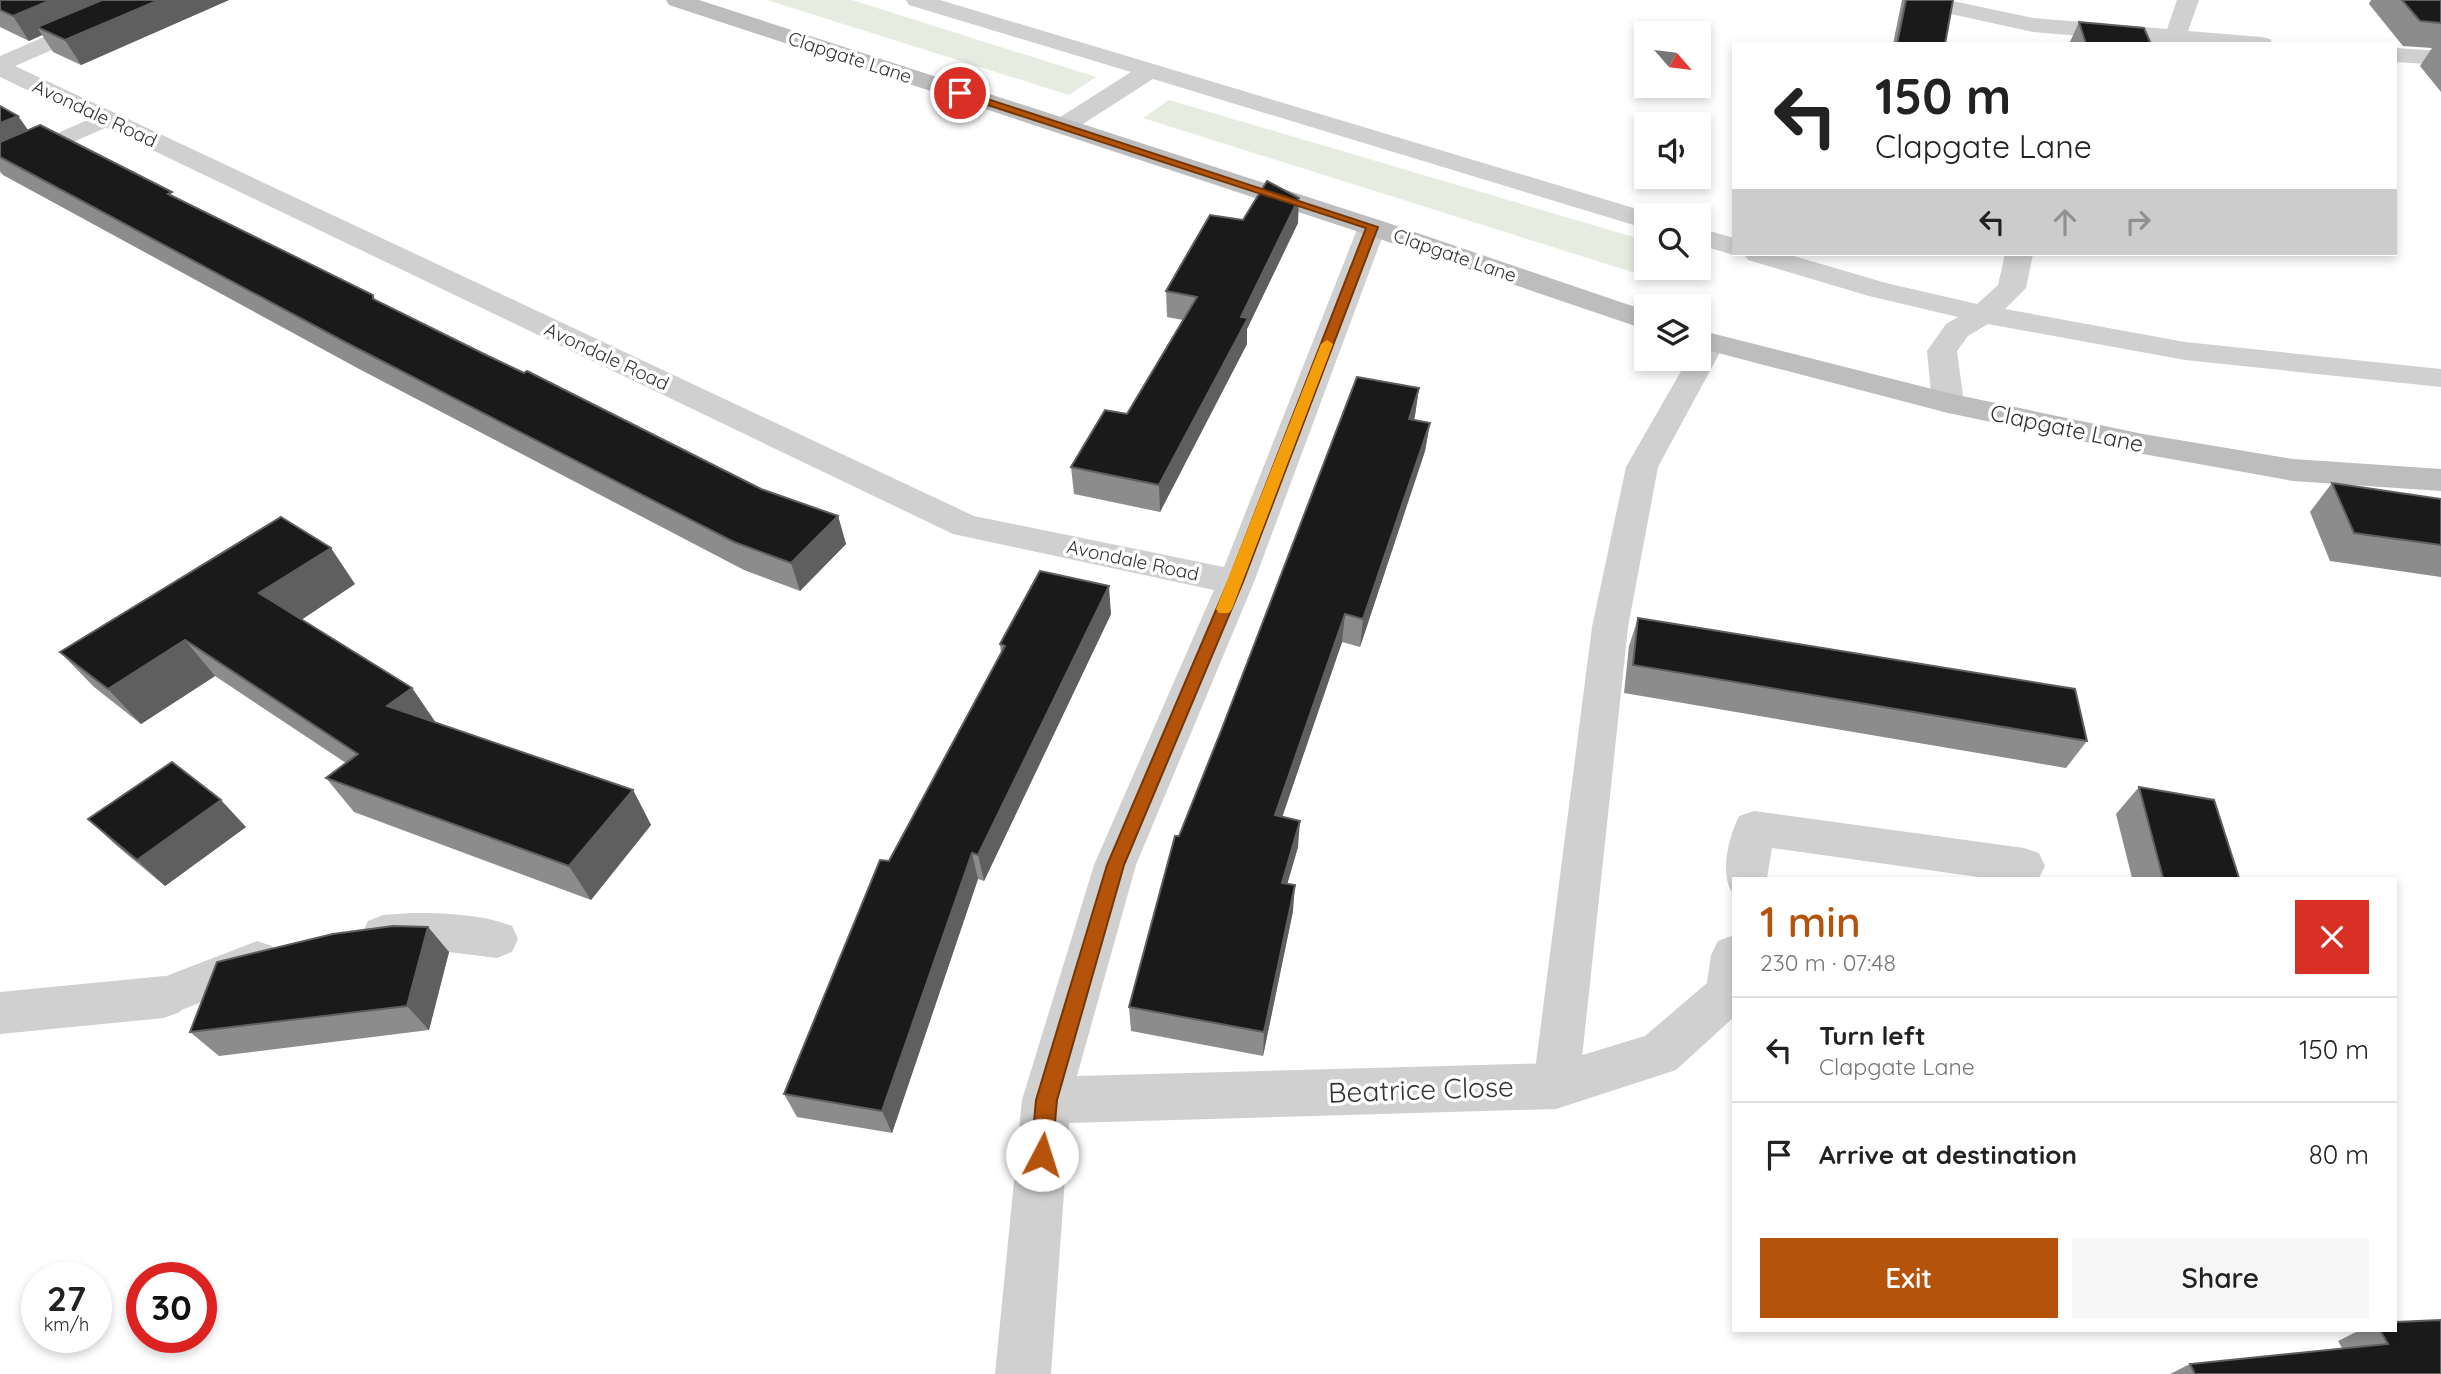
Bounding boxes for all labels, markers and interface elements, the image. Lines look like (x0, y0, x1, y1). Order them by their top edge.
north arrow (1634, 21, 1712, 98)
map controls (1634, 21, 1711, 371)
street label: Clapgate Lane (785, 26, 915, 88)
pin (930, 63, 990, 123)
text: 150 m (1875, 65, 2011, 126)
icon: left (1760, 70, 1851, 161)
street label: Avondale Road (29, 74, 161, 152)
icon: arrive (941, 74, 979, 112)
button: sound (1634, 112, 1711, 189)
text: Clapgate Lane (1875, 126, 2092, 166)
button: search (1634, 203, 1711, 280)
icon: left (1973, 203, 2011, 241)
icon: ahead (2046, 203, 2084, 241)
icon: right (2119, 203, 2157, 241)
street label: Clapgate Lane (1390, 223, 1520, 287)
button: layers (1634, 294, 1711, 371)
street label: Avondale Road (541, 317, 673, 395)
street label: Clapgate Lane (1988, 398, 2146, 458)
street label: Avondale Road (1065, 534, 1201, 586)
text: 1 min (1760, 895, 1861, 948)
button: close (2295, 900, 2369, 974)
text: 230 m · 07:48 (1760, 948, 1896, 977)
text: Turn left (1819, 1019, 1926, 1052)
icon: left (1760, 1031, 1798, 1069)
text: 150 m (2299, 1033, 2369, 1066)
text: Clapgate Lane (1819, 1052, 1975, 1081)
street label: Beatrice Close (1328, 1068, 1514, 1110)
position arrow (1005, 1118, 1079, 1192)
icon: arrive (1760, 1136, 1798, 1174)
text: Arrive at destination (1819, 1138, 2077, 1171)
text: 80 m (2309, 1138, 2369, 1171)
button: Exit (1760, 1238, 2058, 1318)
button: Share (2072, 1238, 2369, 1318)
speed limit sign: 30 (126, 1262, 217, 1353)
text: 27 (47, 1276, 86, 1320)
text: km/h (44, 1313, 89, 1336)

